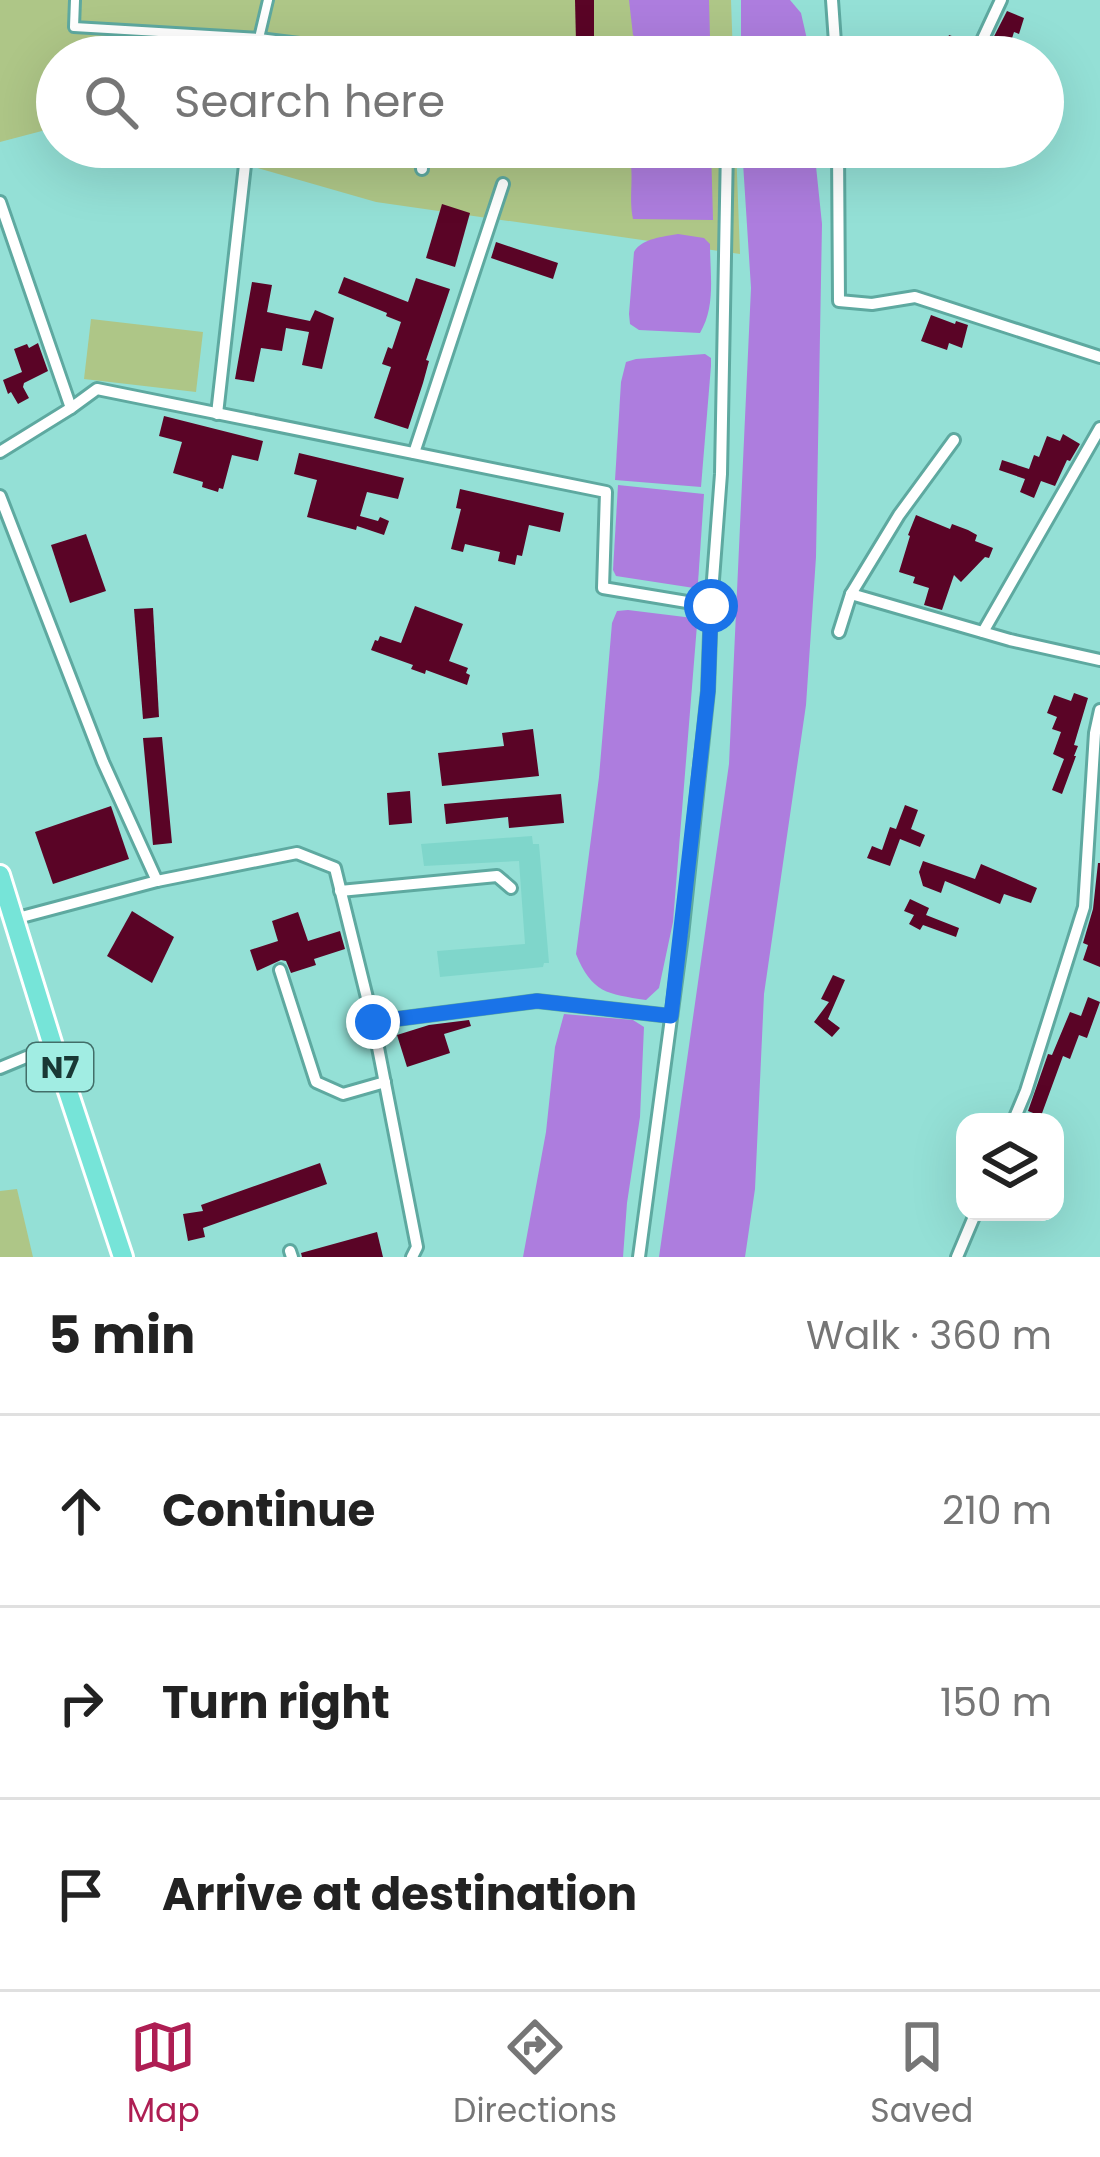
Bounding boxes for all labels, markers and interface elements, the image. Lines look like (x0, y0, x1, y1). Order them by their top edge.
search box (36, 36, 1064, 168)
icon: search (78, 69, 144, 135)
text: Search here (174, 70, 445, 133)
route start (684, 579, 738, 633)
route end (346, 995, 400, 1049)
road number: N7 (27, 1043, 93, 1091)
map controls (956, 1113, 1064, 1221)
button: layers (956, 1113, 1064, 1221)
text: 5 min (48, 1299, 195, 1371)
text: Walk · 360 m (806, 1308, 1052, 1363)
icon: ahead (48, 1478, 114, 1544)
text: Continue (162, 1479, 375, 1542)
text: 210 m (942, 1483, 1052, 1538)
icon: right (48, 1670, 114, 1736)
text: Turn right (162, 1671, 390, 1734)
text: 150 m (940, 1675, 1052, 1730)
icon: arrive (48, 1862, 114, 1928)
text: Arrive at destination (162, 1863, 637, 1926)
tab: Map (127, 2014, 200, 2136)
tab: Directions (453, 2014, 617, 2136)
tab: Saved (870, 2014, 973, 2136)

